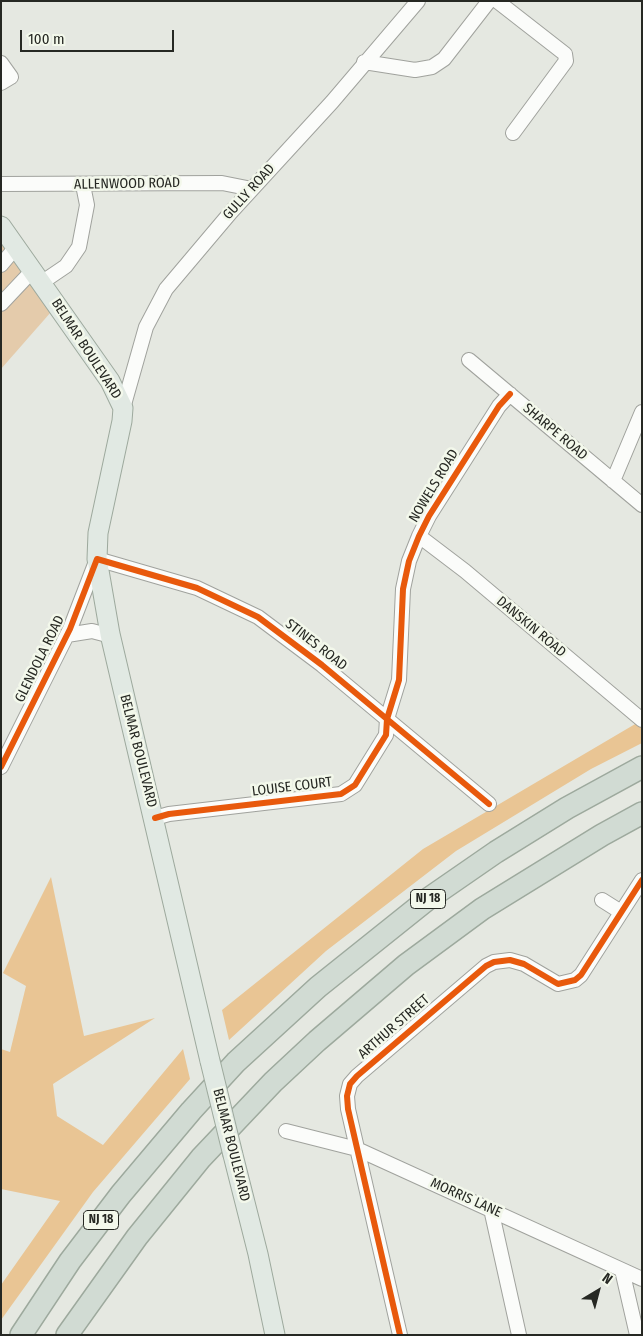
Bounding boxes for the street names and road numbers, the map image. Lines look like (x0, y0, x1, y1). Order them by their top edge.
street label: GULLY ROAD (220, 161, 278, 223)
street label: ALLENWOOD ROAD (74, 175, 180, 193)
street label: BELMAR BOULEVARD (47, 296, 125, 402)
street label: SHARPE ROAD (519, 400, 591, 464)
street label: NOWELS ROAD (406, 446, 462, 526)
street label: DANSKIN ROAD (493, 593, 569, 661)
street label: GLENDOLA ROAD (12, 613, 68, 705)
street label: STINES ROAD (282, 616, 350, 674)
street label: BELMAR BOULEVARD (116, 693, 160, 809)
street label: LOUISE COURT (251, 774, 333, 800)
road number: NJ 18 (410, 890, 446, 909)
street label: ARTHUR STREET (355, 991, 433, 1063)
street label: BELMAR BOULEVARD (209, 1087, 253, 1203)
street label: MORRIS LANE (428, 1175, 504, 1221)
road number: NJ 18 (84, 1210, 118, 1230)

